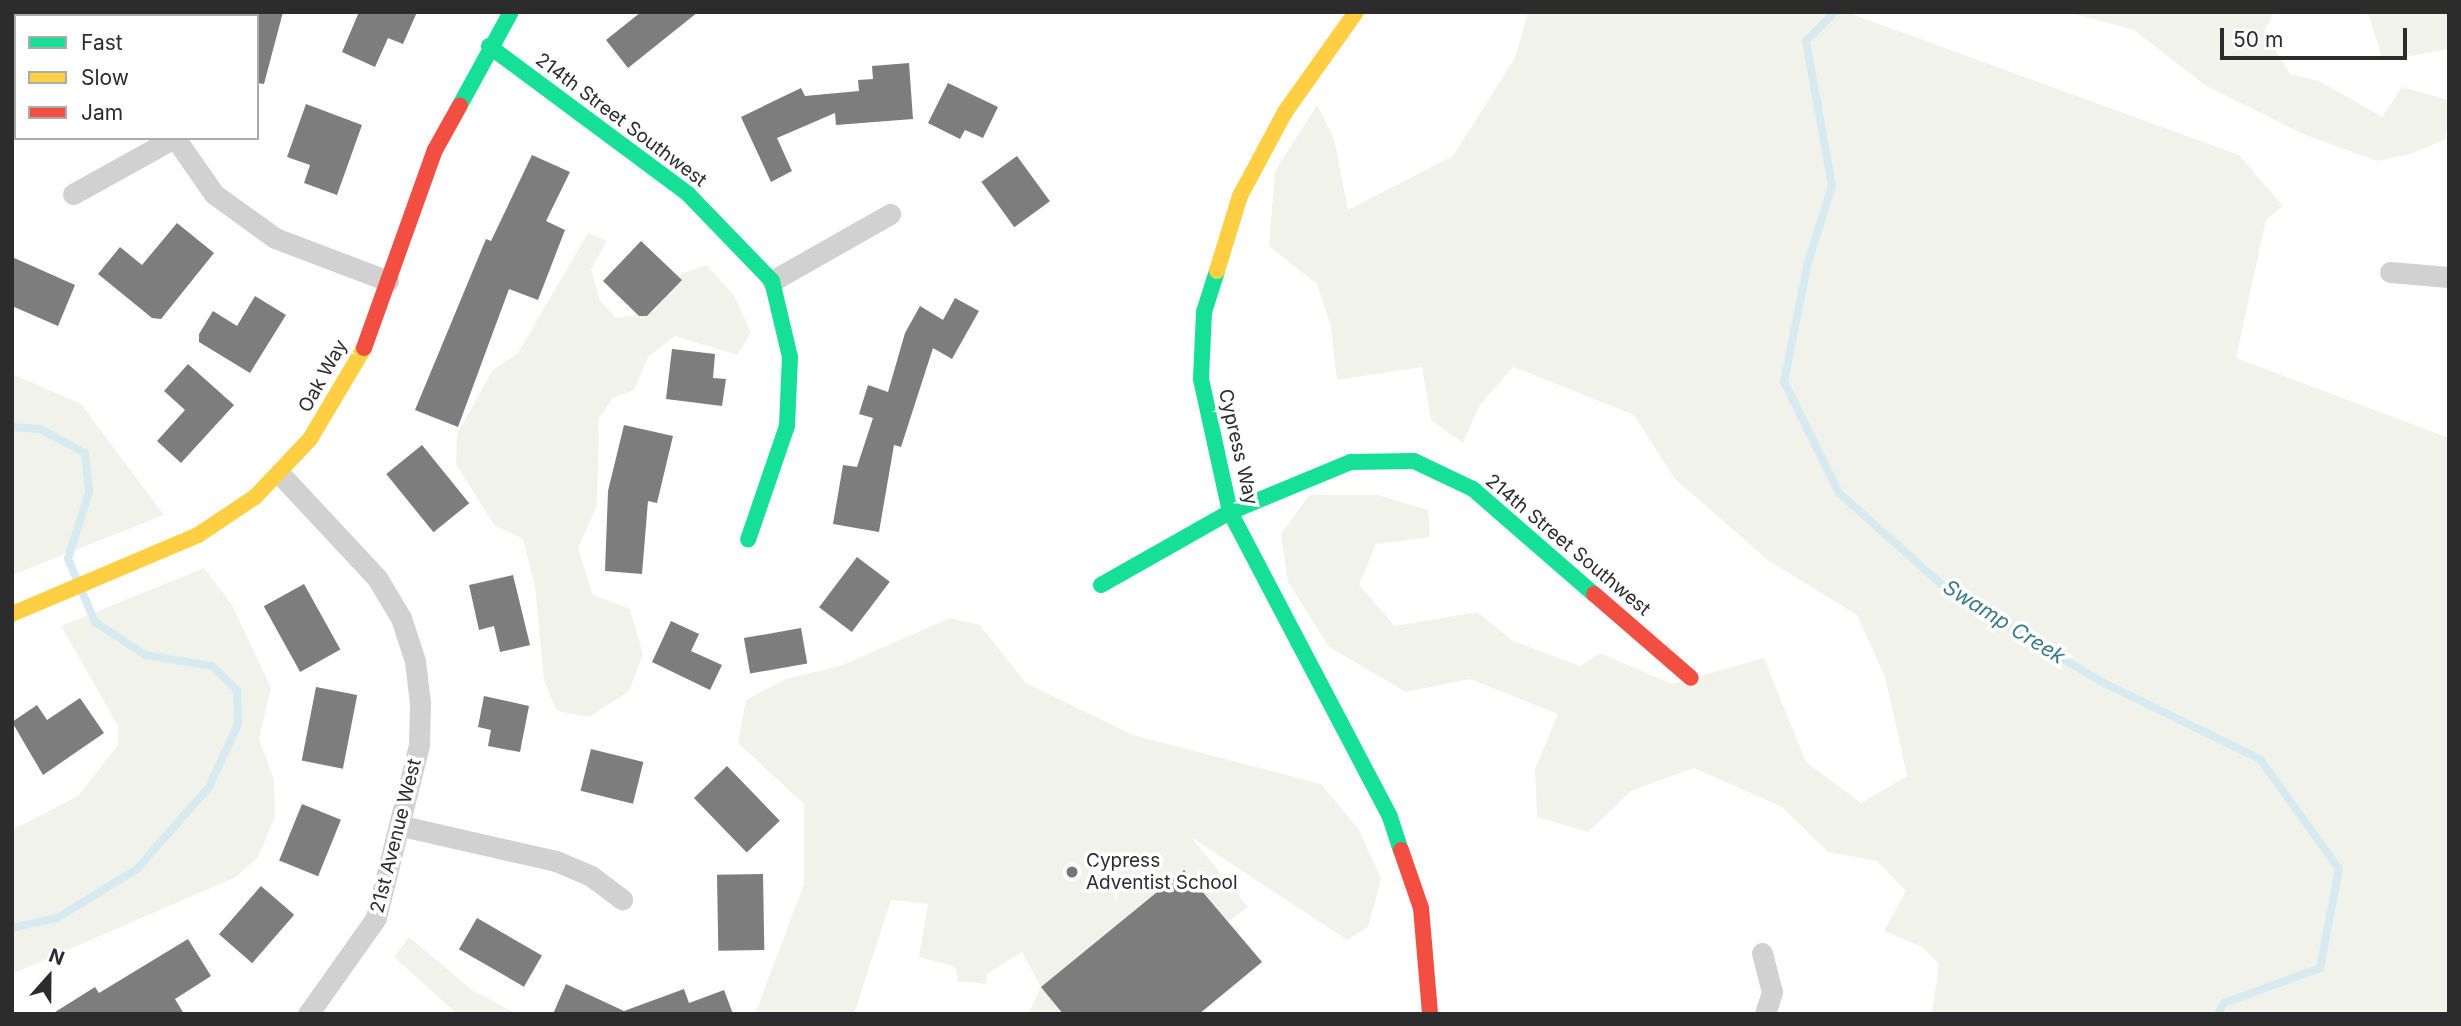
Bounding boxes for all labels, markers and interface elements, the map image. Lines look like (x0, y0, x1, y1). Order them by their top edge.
legend (14, 14, 259, 140)
scale bar (2223, 14, 2410, 58)
text: 50 m (2233, 27, 2283, 52)
text: Fast (81, 30, 123, 55)
street label: 214th Street Southwest (531, 48, 711, 192)
text: Slow (81, 65, 129, 90)
text: Jam (81, 100, 123, 125)
street label: Oak Way (294, 336, 352, 416)
street label: Cypress Way (1214, 387, 1262, 507)
street label: 214th Street Southwest (1481, 469, 1655, 621)
water label: Swamp Creek (1938, 575, 2070, 669)
street label: 21st Avenue West (366, 757, 426, 915)
place label: Cypress Adventist School (1086, 850, 1238, 894)
marker: Cypress Adventist School (1064, 864, 1080, 880)
north arrow (14, 942, 84, 1012)
text: N (46, 944, 68, 970)

